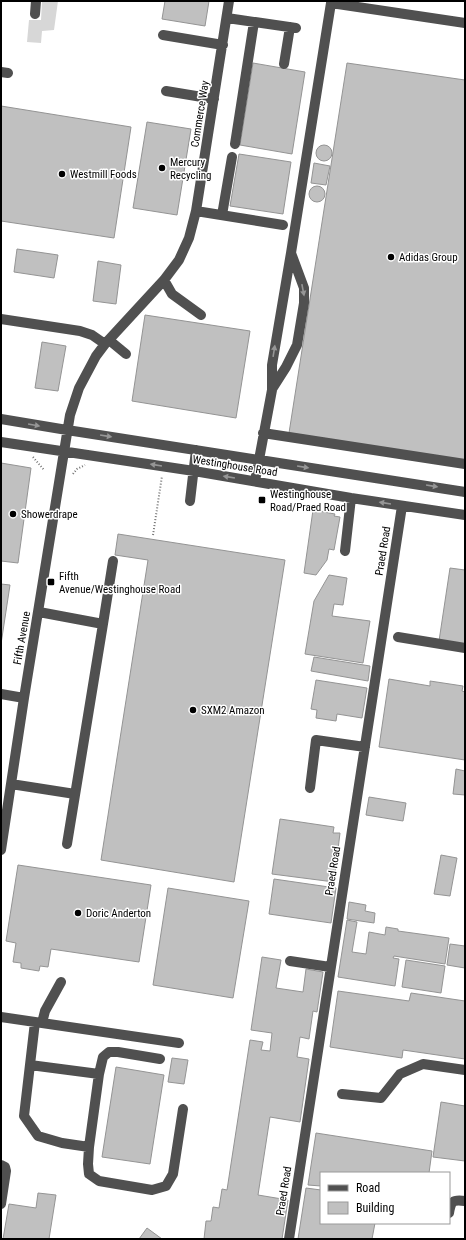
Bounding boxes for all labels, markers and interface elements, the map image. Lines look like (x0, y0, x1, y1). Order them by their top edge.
street label: Commerce Way (188, 79, 212, 148)
place label: Mercury Recycling (170, 156, 211, 182)
marker: Mercury Recycling (157, 163, 167, 173)
place label: Westmill Foods (70, 168, 137, 181)
marker: Westmill Foods (57, 169, 67, 179)
place label: Adidas Group (399, 251, 458, 264)
marker: Adidas Group (386, 252, 396, 262)
one-way arrow (301, 284, 307, 296)
one-way arrow (271, 345, 277, 357)
one-way arrow (28, 422, 40, 428)
one-way arrow (100, 433, 112, 439)
street label: Westinghouse Road (192, 453, 278, 479)
one-way arrow (149, 462, 162, 468)
one-way arrow (297, 464, 309, 470)
one-way arrow (223, 474, 235, 480)
one-way arrow (426, 483, 438, 489)
place label: Westinghouse Road/Praed Road (270, 488, 346, 514)
marker: Westinghouse Road/Praed Road (257, 495, 267, 505)
one-way arrow (379, 500, 391, 506)
place label: Showerdrape (21, 508, 78, 521)
marker: Showerdrape (8, 509, 18, 519)
street label: Praed Road (373, 525, 393, 577)
place label: Fifth Avenue/Westinghouse Road (59, 570, 181, 596)
marker: Fifth Avenue/Westinghouse Road (46, 577, 56, 587)
street label: Fifth Avenue (11, 610, 33, 666)
place label: SXM2 Amazon (201, 704, 265, 717)
marker: SXM2 Amazon (188, 705, 198, 715)
street label: Praed Road (323, 845, 343, 897)
place label: Doric Anderton (86, 907, 151, 920)
marker: Doric Anderton (73, 908, 83, 918)
street label: Praed Road (274, 1165, 294, 1217)
legend (320, 1172, 450, 1224)
text: Road (356, 1181, 380, 1195)
text: Building (356, 1201, 394, 1215)

